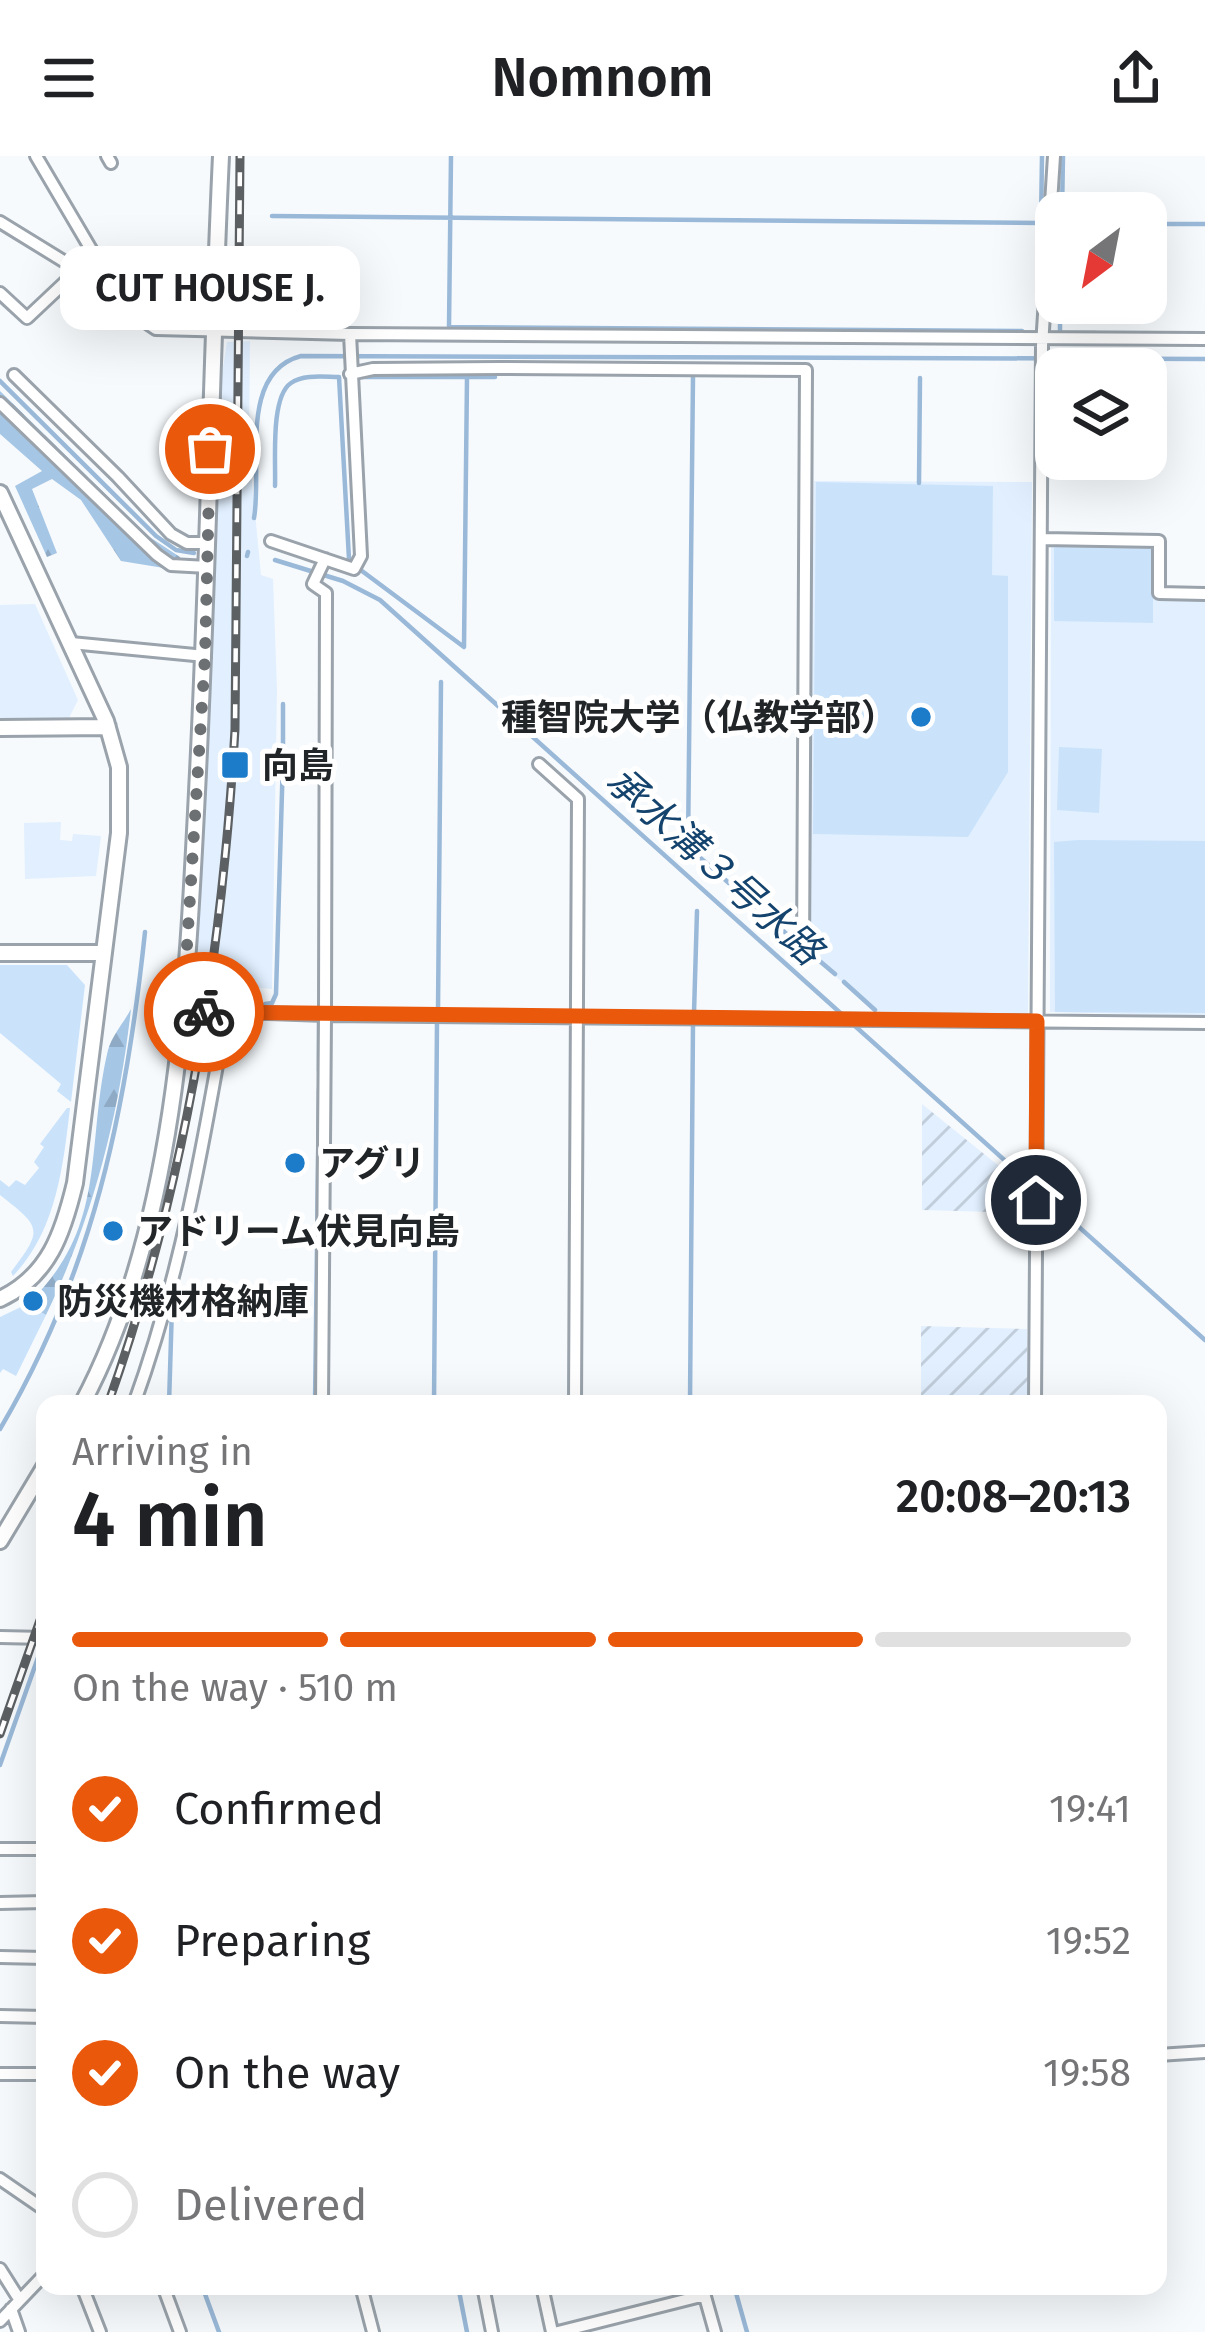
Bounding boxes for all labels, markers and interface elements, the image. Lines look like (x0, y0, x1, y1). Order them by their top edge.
icon: menu (36, 45, 102, 111)
icon: share (1103, 45, 1169, 111)
text: Nomnom (492, 46, 714, 110)
north arrow (1035, 192, 1167, 324)
map controls (1035, 192, 1167, 480)
callout: CUT HOUSE J. (60, 245, 360, 329)
text: CUT HOUSE J. (95, 265, 325, 311)
button: layers (1035, 348, 1167, 480)
pin (159, 398, 261, 500)
icon: bag (177, 416, 243, 482)
place label: 種智院大学（仏教学部） (501, 696, 897, 740)
marker: 種智院大学（仏教学部） (908, 704, 934, 730)
place label: 向島 (262, 744, 334, 788)
marker: 向島 (219, 749, 251, 781)
water label: 承水溝３号水路 (597, 757, 833, 976)
courier (144, 952, 264, 1072)
icon: bike (171, 979, 237, 1045)
place label: アグリ (319, 1142, 425, 1186)
pin (985, 1149, 1087, 1251)
marker: アグリ (282, 1150, 308, 1176)
icon: home (1003, 1167, 1069, 1233)
place label: アドリーム伏見向島 (137, 1210, 460, 1254)
marker: アドリーム伏見向島 (100, 1218, 126, 1244)
place label: 防災機材格納庫 (57, 1280, 309, 1324)
marker: 防災機材格納庫 (20, 1288, 46, 1314)
text: Arriving in (72, 1429, 253, 1475)
text: 20:08–20:13 (896, 1470, 1131, 1524)
text: 4 min (72, 1473, 268, 1567)
text: On the way · 510 m (72, 1665, 398, 1711)
icon: check (72, 1776, 138, 1842)
text: Confirmed (174, 1782, 384, 1836)
text: 19:41 (1049, 1786, 1131, 1832)
icon: check (72, 1908, 138, 1974)
text: Preparing (174, 1914, 370, 1968)
text: 19:52 (1046, 1918, 1131, 1964)
icon: check (72, 2040, 138, 2106)
text: On the way (174, 2046, 400, 2100)
text: 19:58 (1043, 2050, 1131, 2096)
text: Delivered (174, 2178, 367, 2232)

